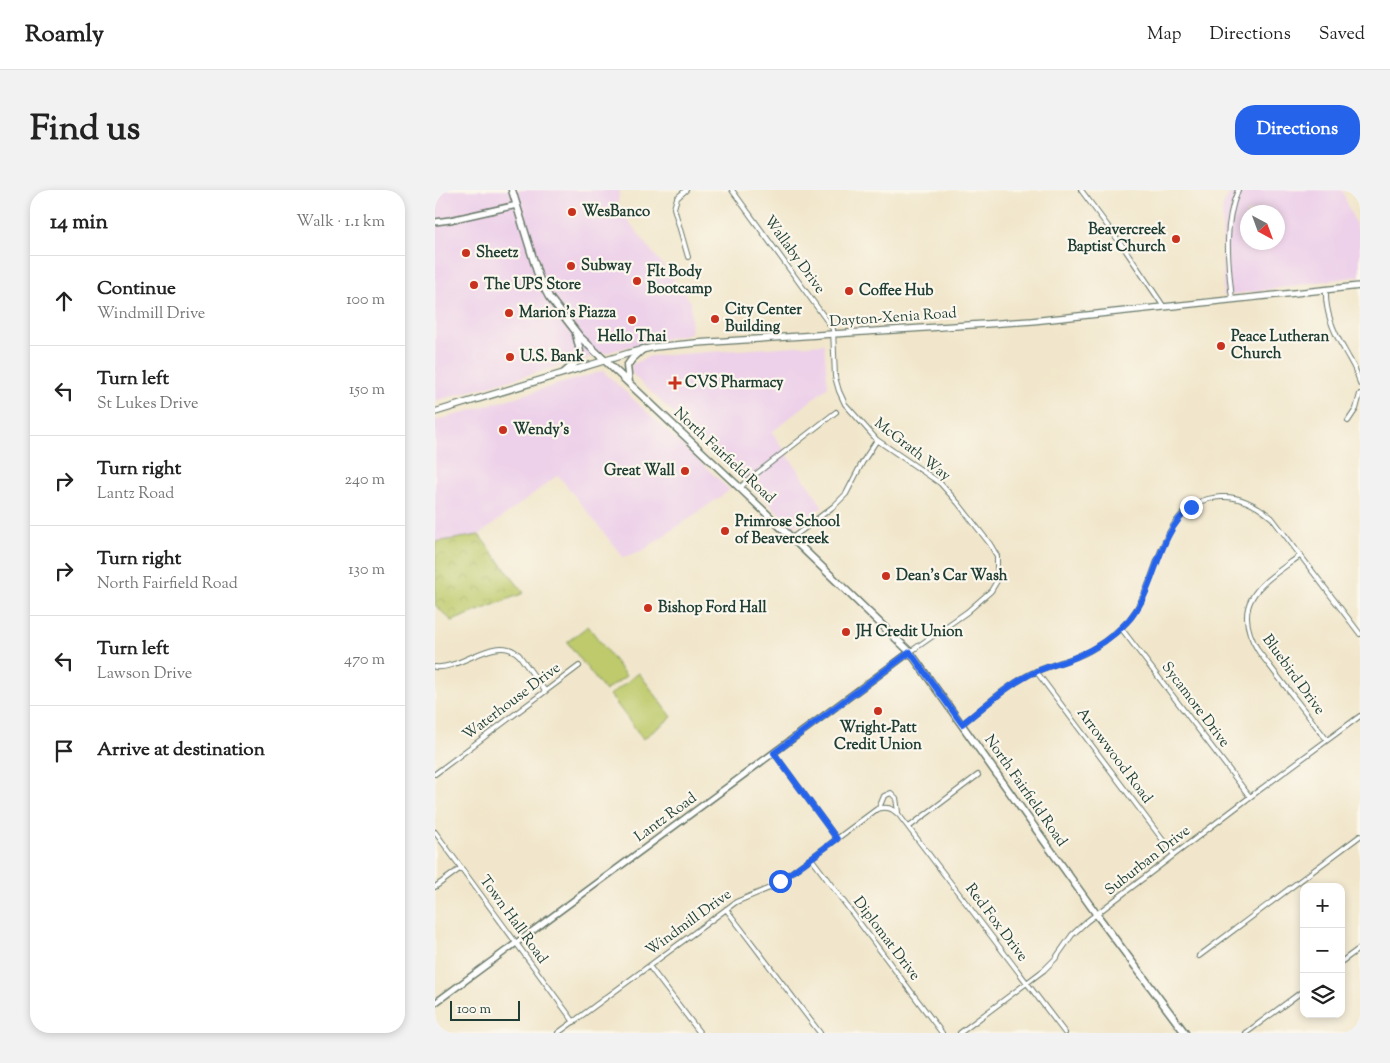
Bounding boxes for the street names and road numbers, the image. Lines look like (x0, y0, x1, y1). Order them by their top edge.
street label: Wallaby Drive (758, 211, 830, 299)
street label: Dayton-Xenia Road (829, 303, 958, 333)
street label: North Fairfield Road (669, 403, 780, 509)
street label: McGrath Way (869, 413, 955, 487)
street label: Bluebird Drive (1257, 631, 1329, 719)
street label: Waterhouse Drive (459, 658, 565, 746)
street label: Sycamore Drive (1156, 658, 1234, 752)
street label: Arrowwood Road (1071, 704, 1157, 809)
street label: North Fairfield Road (979, 731, 1072, 852)
street label: Lantz Road (631, 788, 702, 848)
street label: Suburban Drive (1101, 821, 1195, 901)
street label: Town Hall Road (474, 872, 552, 969)
street label: Red Fox Drive (960, 880, 1032, 966)
street label: Windmill Drive (642, 885, 736, 961)
street label: Diplomat Drive (847, 893, 925, 985)

